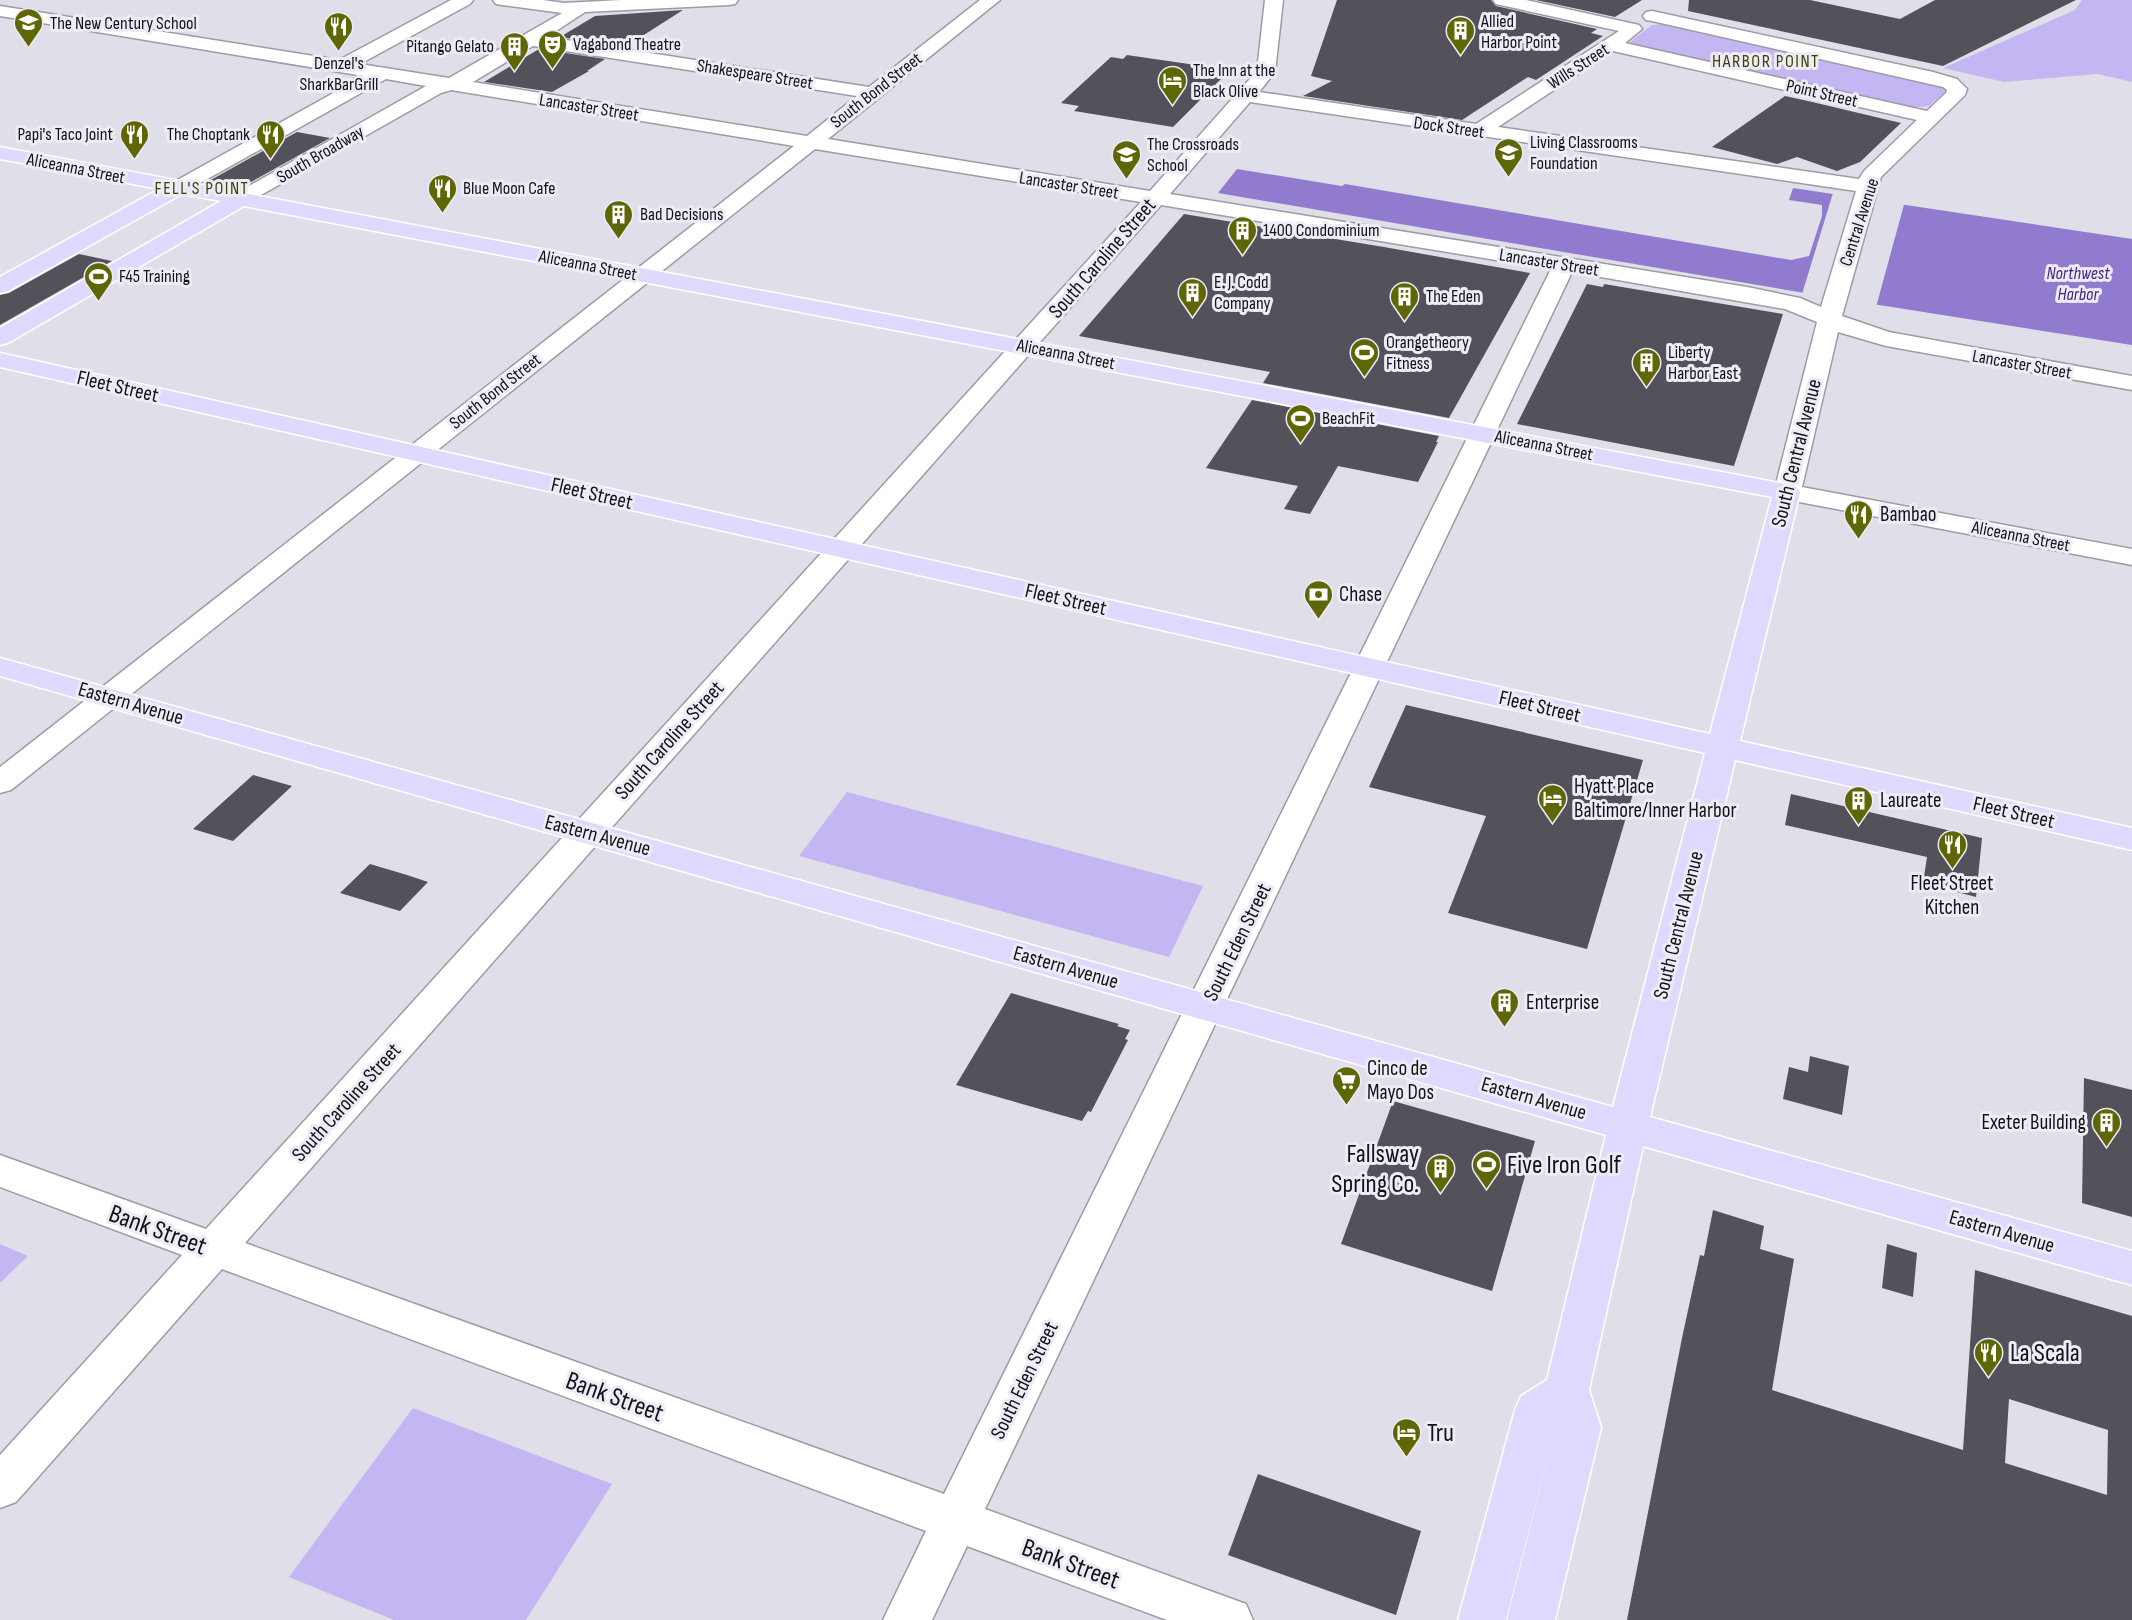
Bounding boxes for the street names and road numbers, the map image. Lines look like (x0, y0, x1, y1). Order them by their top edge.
street label: Wills Street (1544, 39, 1613, 94)
street label: South Bond Street (826, 48, 927, 133)
street label: Shakespeare Street (695, 55, 815, 94)
street label: Point Street (1784, 75, 1860, 112)
street label: Lancaster Street (538, 89, 641, 126)
street label: Dock Street (1412, 112, 1486, 143)
street label: South Broadway (273, 121, 368, 188)
street label: Aliceanna Street (24, 149, 127, 188)
street label: Lancaster Street (1018, 167, 1121, 204)
street label: Central Avenue (1835, 176, 1884, 269)
street label: South Caroline Street (1043, 193, 1161, 323)
street label: Lancaster Street (1498, 244, 1601, 281)
street label: Aliceanna Street (536, 246, 639, 285)
street label: Aliceanna Street (1014, 335, 1117, 374)
street label: Lancaster Street (1971, 345, 2074, 384)
street label: South Bond Street (445, 349, 546, 434)
street label: Fleet Street (75, 365, 161, 408)
street label: South Central Avenue (1766, 377, 1827, 530)
street label: Aliceanna Street (1492, 426, 1595, 465)
street label: Fleet Street (549, 472, 635, 515)
street label: Aliceanna Street (1969, 517, 2072, 556)
street label: Fleet Street (1023, 578, 1109, 621)
street label: South Caroline Street (610, 676, 729, 805)
street label: Eastern Avenue (75, 677, 186, 730)
street label: Fleet Street (1497, 685, 1583, 728)
street label: Fleet Street (1971, 791, 2057, 834)
street label: Eastern Avenue (542, 809, 653, 862)
street label: South Central Avenue (1648, 849, 1709, 1002)
street label: South Eden Street (1198, 879, 1277, 1005)
street label: Eastern Avenue (1010, 941, 1121, 994)
street label: South Caroline Street (287, 1038, 406, 1167)
street label: Eastern Avenue (1478, 1072, 1589, 1125)
street label: Bank Street (104, 1198, 211, 1262)
street label: Eastern Avenue (1946, 1205, 2057, 1258)
street label: South Eden Street (985, 1317, 1064, 1443)
street label: Bank Street (561, 1365, 668, 1429)
street label: Bank Street (1017, 1532, 1124, 1596)

